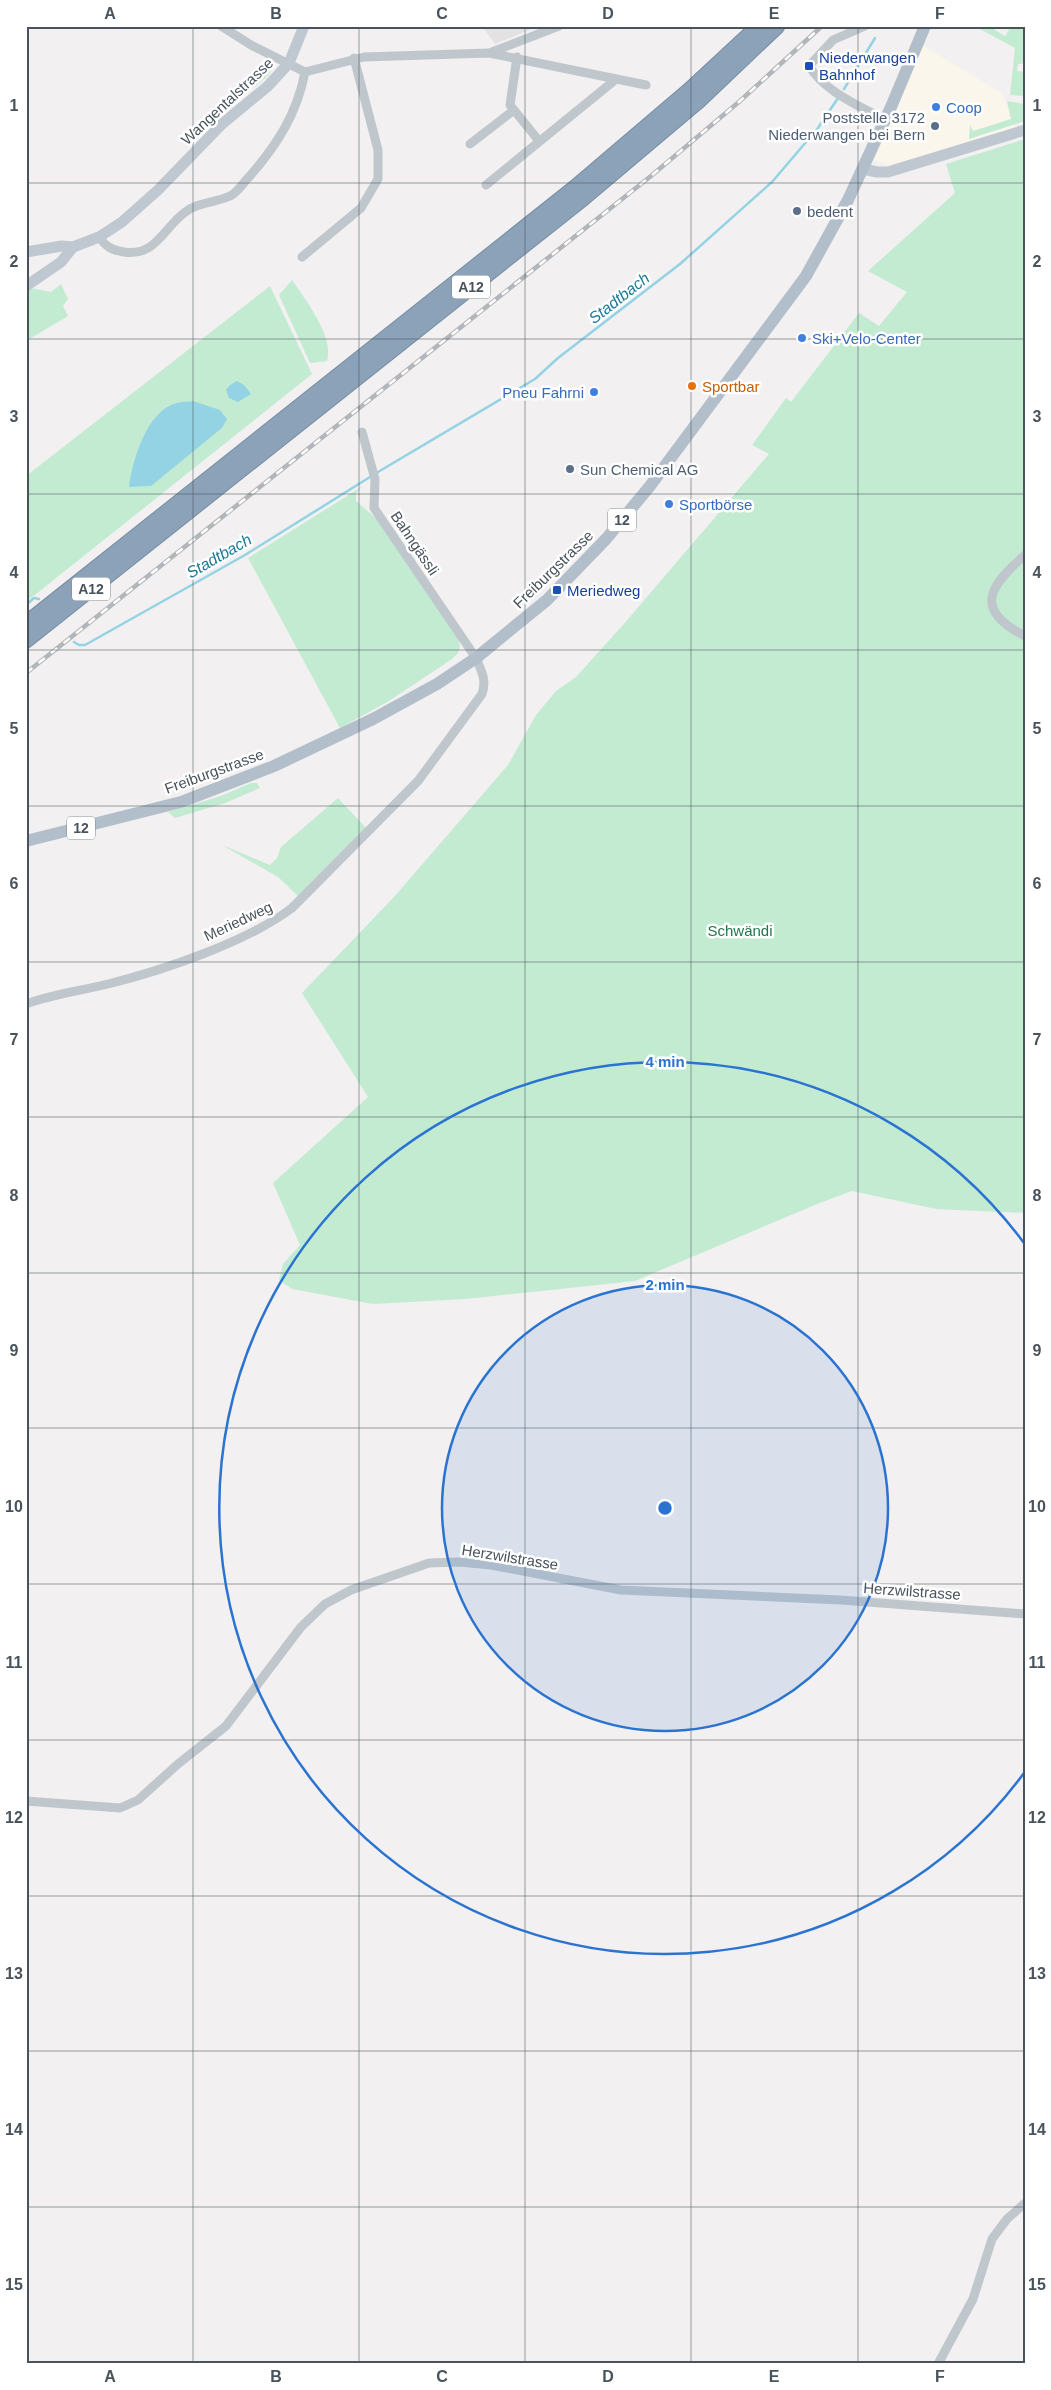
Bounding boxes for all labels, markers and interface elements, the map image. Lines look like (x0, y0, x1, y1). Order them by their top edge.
text: A (104, 5, 116, 22)
text: B (270, 5, 282, 22)
text: C (436, 5, 448, 22)
text: D (602, 5, 614, 22)
text: E (769, 5, 780, 22)
text: F (935, 5, 945, 22)
place label: Niederwangen Bahnhof (819, 49, 916, 83)
street label: Wangentalstrasse (177, 54, 277, 148)
marker: Niederwangen Bahnhof (803, 60, 815, 72)
text: 1 (10, 97, 19, 114)
text: 1 (1033, 97, 1042, 114)
place label: Coop (946, 99, 982, 116)
marker: Coop (930, 101, 942, 113)
place label: Poststelle 3172 Niederwangen bei Bern (768, 109, 925, 143)
marker: Poststelle 3172 Niederwangen bei Bern (929, 120, 941, 132)
place label: bedent (807, 203, 854, 220)
marker: bedent (791, 205, 803, 217)
text: 2 (10, 253, 19, 270)
text: 2 (1033, 253, 1042, 270)
water label: Stadtbach (585, 269, 653, 327)
road number: A12 (452, 276, 490, 298)
place label: Ski+Velo-Center (812, 330, 921, 347)
marker: Ski+Velo-Center (796, 332, 808, 344)
place label: Sportbar (702, 378, 760, 395)
marker: Sportbar (686, 380, 698, 392)
place label: Pneu Fahrni (502, 384, 584, 401)
marker: Pneu Fahrni (588, 386, 600, 398)
text: 3 (10, 408, 19, 425)
text: 3 (1033, 408, 1042, 425)
place label: Sun Chemical AG (580, 461, 698, 478)
marker: Sun Chemical AG (564, 463, 576, 475)
place label: Sportbörse (679, 496, 752, 513)
marker: Sportbörse (663, 498, 675, 510)
street label: Bahngässli (387, 508, 443, 578)
road number: 12 (608, 508, 636, 532)
street label: Freiburgstrasse (510, 527, 596, 611)
water label: Stadtbach (184, 531, 255, 581)
text: 4 (10, 564, 19, 581)
text: 4 (1033, 564, 1042, 581)
road number: A12 (72, 578, 110, 600)
place label: Meriedweg (567, 582, 640, 599)
marker: Meriedweg (551, 584, 563, 596)
text: 5 (10, 720, 19, 737)
text: 5 (1033, 720, 1042, 737)
street label: Freiburgstrasse (162, 745, 266, 797)
road number: 12 (67, 816, 95, 840)
text: 6 (10, 875, 19, 892)
text: 6 (1033, 875, 1042, 892)
street label: Meriedweg (201, 898, 275, 944)
park label: Schwändi (707, 922, 773, 939)
text: 7 (10, 1031, 19, 1048)
text: 7 (1033, 1031, 1042, 1048)
text: 4 min (645, 1053, 685, 1070)
text: 8 (10, 1187, 19, 1204)
text: 8 (1033, 1187, 1042, 1204)
text: 2 min (645, 1276, 685, 1293)
text: 9 (10, 1342, 19, 1359)
text: 9 (1033, 1342, 1042, 1359)
text: 10 (5, 1498, 23, 1515)
text: 10 (1028, 1498, 1046, 1515)
centre of rings (656, 1499, 674, 1517)
street label: Herzwilstrasse (461, 1541, 559, 1573)
street label: Herzwilstrasse (863, 1579, 961, 1603)
text: 11 (6, 1654, 23, 1671)
text: 11 (1029, 1654, 1046, 1671)
text: 12 (5, 1809, 23, 1826)
text: 12 (1028, 1809, 1046, 1826)
text: 13 (5, 1965, 23, 1982)
text: 13 (1028, 1965, 1046, 1982)
text: 14 (5, 2121, 23, 2138)
text: 14 (1028, 2121, 1046, 2138)
text: 15 (5, 2276, 23, 2293)
text: 15 (1028, 2276, 1046, 2293)
text: A (104, 2368, 116, 2385)
text: B (270, 2368, 282, 2385)
text: C (436, 2368, 448, 2385)
text: D (602, 2368, 614, 2385)
text: E (769, 2368, 780, 2385)
text: F (935, 2368, 945, 2385)

